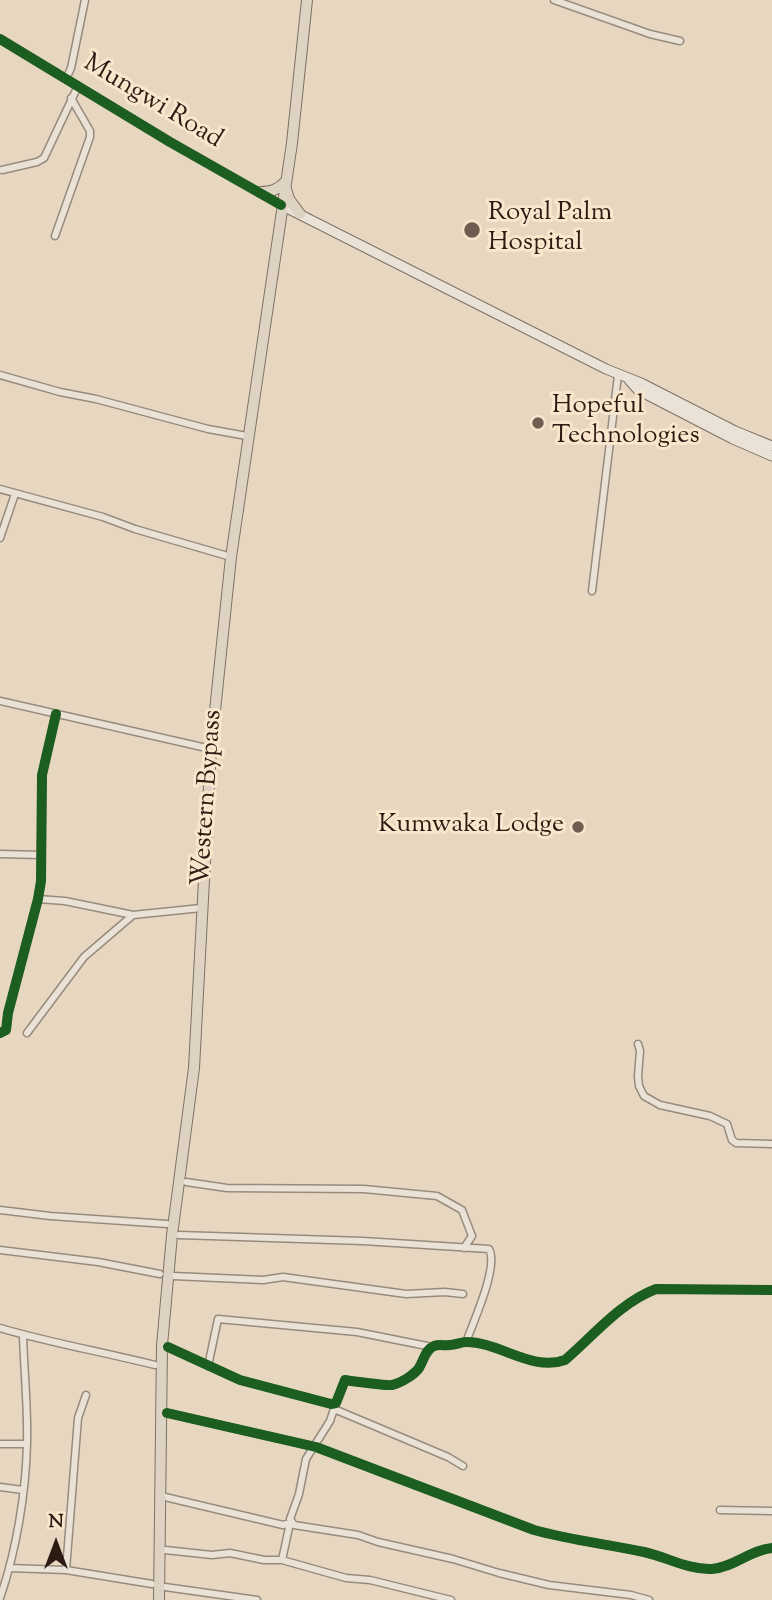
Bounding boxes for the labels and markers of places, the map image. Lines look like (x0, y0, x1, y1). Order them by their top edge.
place label: Royal Palm Hospital (488, 199, 612, 260)
marker: Royal Palm Hospital (462, 220, 482, 240)
place label: Hopeful Technologies (552, 392, 700, 453)
marker: Hopeful Technologies (530, 415, 546, 431)
place label: Kumwaka Lodge (378, 811, 564, 843)
marker: Kumwaka Lodge (570, 819, 586, 835)

